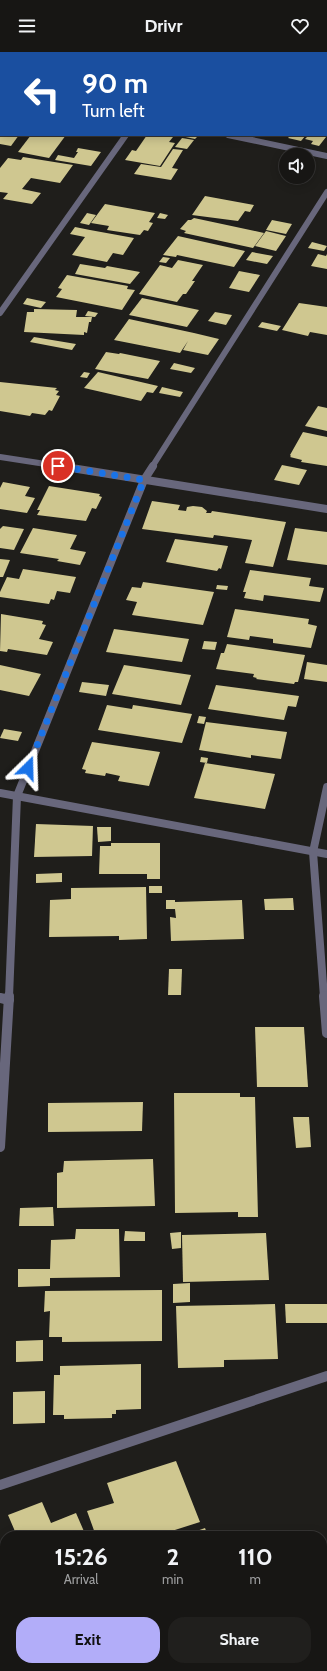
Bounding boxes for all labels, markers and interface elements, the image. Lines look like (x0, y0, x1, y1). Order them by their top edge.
icon: menu (16, 15, 38, 37)
text: Drivr (145, 15, 182, 37)
icon: heart (289, 15, 311, 37)
text: 90 m (82, 66, 148, 100)
icon: left (16, 68, 68, 120)
text: Turn left (82, 100, 145, 122)
map controls (279, 148, 315, 184)
button: sound (279, 148, 315, 184)
pin (41, 449, 75, 483)
icon: arrive (47, 455, 69, 477)
position arrow (7, 747, 49, 789)
text: 15:26 (54, 1542, 108, 1571)
text: 2 (166, 1542, 179, 1571)
text: 110 (238, 1542, 273, 1571)
text: Arrival (64, 1571, 98, 1587)
text: min (162, 1571, 184, 1587)
text: m (250, 1571, 261, 1587)
button: Exit (16, 1617, 160, 1663)
button: Share (168, 1617, 311, 1663)

